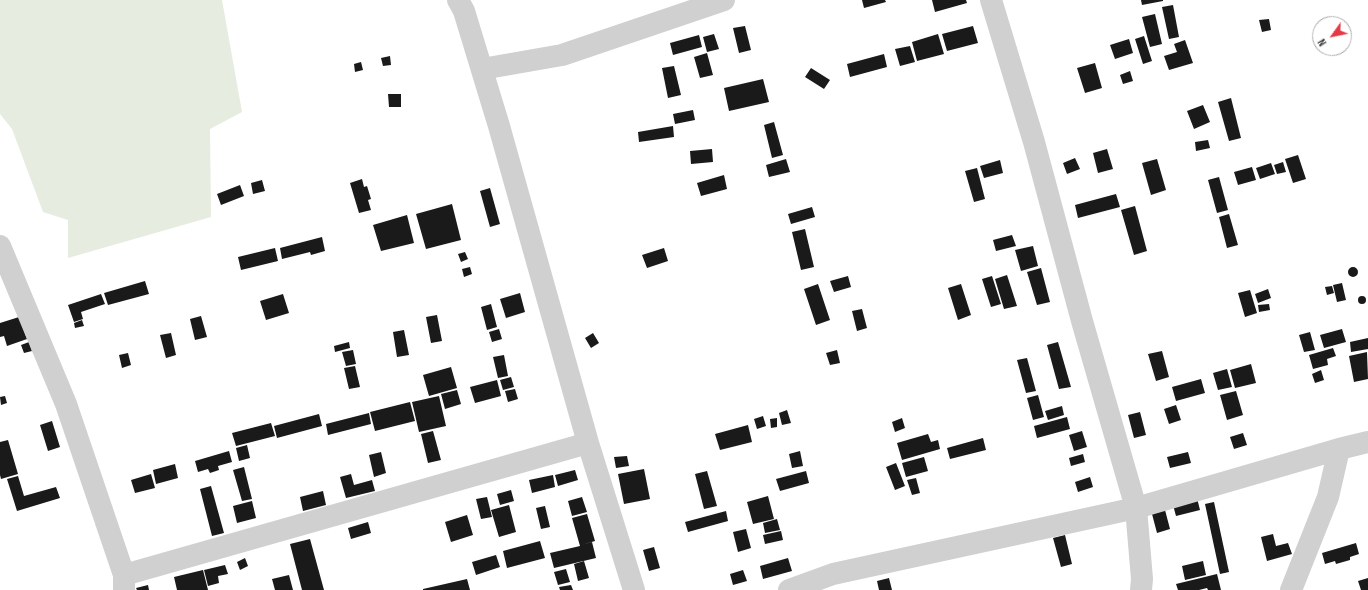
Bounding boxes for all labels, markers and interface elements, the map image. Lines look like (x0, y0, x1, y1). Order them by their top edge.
north arrow (1312, 16, 1352, 56)
text: N (1315, 36, 1329, 48)

